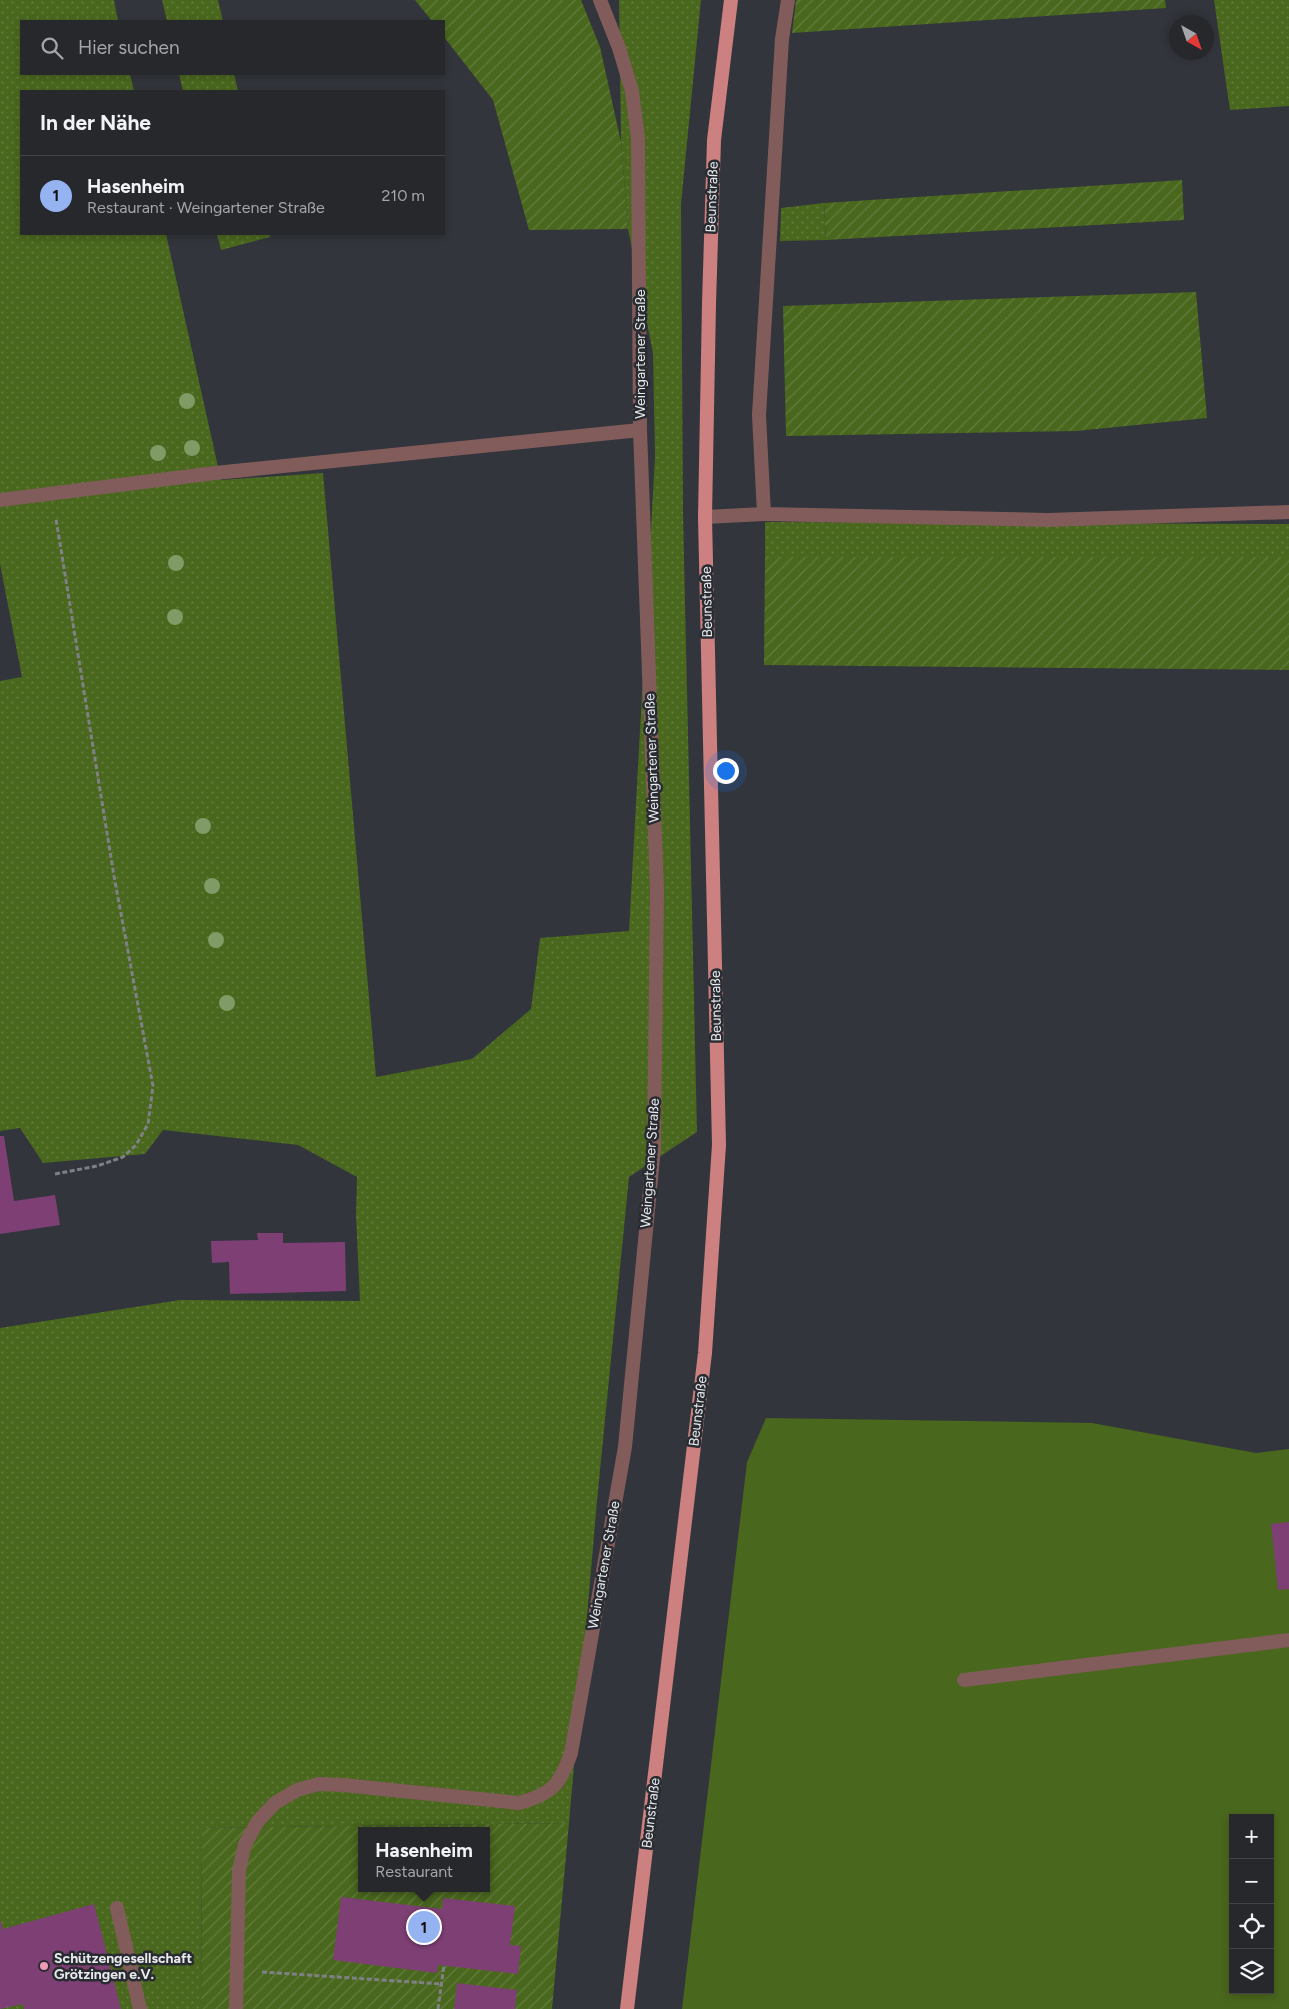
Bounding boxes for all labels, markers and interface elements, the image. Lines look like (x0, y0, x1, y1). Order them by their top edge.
north arrow (1169, 15, 1214, 60)
search box (20, 20, 445, 75)
icon: search (38, 34, 66, 62)
text: Hier suchen (78, 36, 179, 59)
text: In der Nähe (40, 110, 151, 135)
street label: Beunstraße (702, 161, 722, 233)
text: Hasenheim (87, 175, 184, 198)
text: 1 (53, 186, 59, 205)
text: 210 m (382, 186, 425, 205)
text: Restaurant · Weingartener Straße (87, 198, 325, 217)
street label: Weingartener Straße (632, 289, 649, 419)
street label: Beunstraße (698, 566, 716, 638)
street label: Weingartener Straße (641, 693, 663, 823)
your location (713, 758, 739, 784)
street label: Beunstraße (707, 970, 725, 1042)
street label: Weingartener Straße (637, 1097, 663, 1228)
street label: Beunstraße (685, 1374, 711, 1447)
street label: Weingartener Straße (584, 1499, 624, 1630)
street label: Beunstraße (638, 1776, 664, 1849)
map controls (1229, 1814, 1274, 1994)
button: + (1229, 1814, 1274, 1859)
popup (358, 1827, 490, 1892)
text: Hasenheim (375, 1839, 473, 1862)
button: − (1229, 1859, 1274, 1904)
text: Restaurant (375, 1862, 453, 1881)
button: locate (1229, 1904, 1274, 1949)
pin: 1 (408, 1908, 440, 1946)
button: layers (1229, 1949, 1274, 1994)
place label: Schützengesellschaft Grötzingen e.V. (54, 1950, 193, 1983)
marker: Schützengesellschaft Grötzingen e.V. (38, 1960, 50, 1972)

